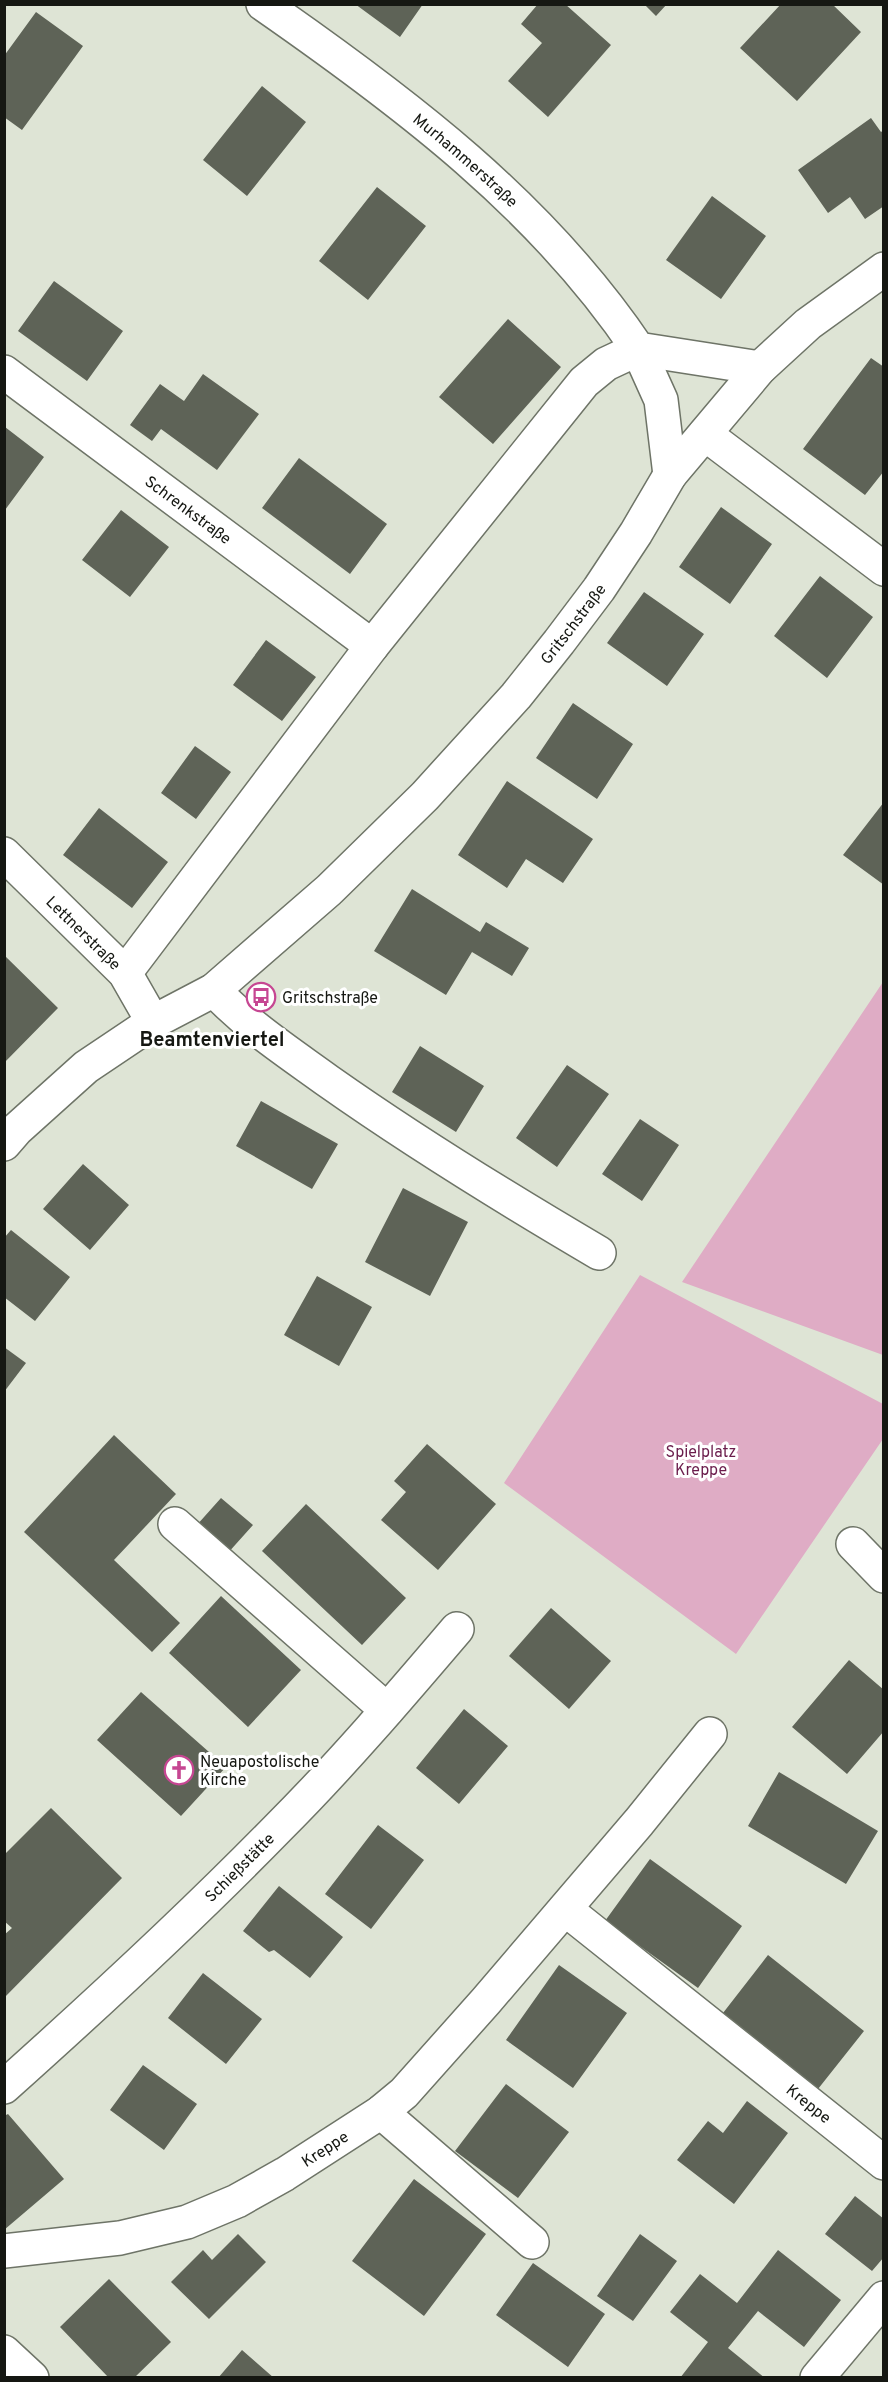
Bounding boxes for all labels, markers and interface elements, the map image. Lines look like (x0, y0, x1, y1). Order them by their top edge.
street label: Murhammerstraße (408, 110, 521, 213)
street label: Schrenkstraße (140, 472, 235, 550)
street label: Gritschstraße (537, 581, 611, 669)
street label: Lettnerstraße (41, 893, 124, 975)
bus stop icon: Gritschstraße (245, 981, 277, 1013)
place label: Gritschstraße (282, 989, 378, 1009)
district label: Beamtenviertel (139, 1028, 285, 1054)
park label: Spielplatz Kreppe (666, 1443, 736, 1481)
place label: Neuapostolische Kirche (200, 1753, 319, 1791)
church icon: Neuapostolische Kirche (163, 1754, 195, 1786)
street label: Schießstätte (202, 1830, 279, 1907)
street label: Kreppe (781, 2081, 834, 2129)
street label: Kreppe (298, 2128, 353, 2173)

